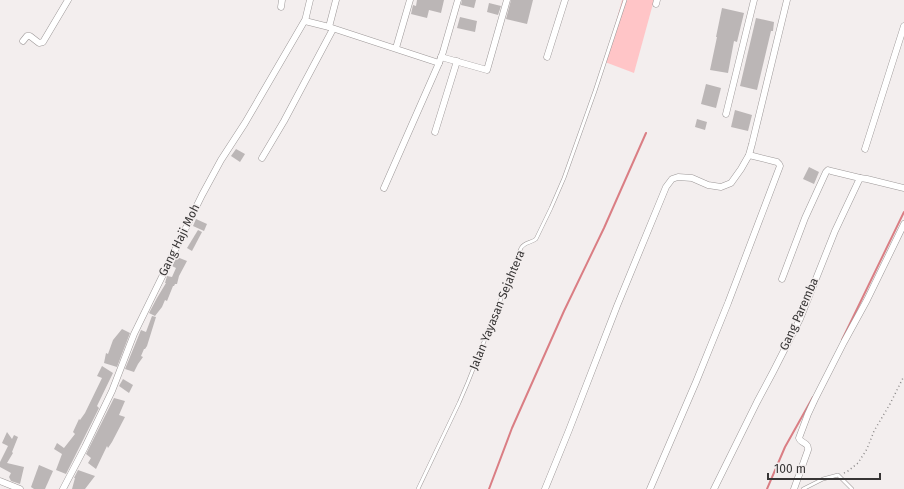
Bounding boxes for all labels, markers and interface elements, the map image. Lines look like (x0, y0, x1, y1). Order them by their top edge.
street label: Gang Haji Moh (156, 202, 202, 278)
street label: Jalan Yayasan Sejahtera (467, 248, 527, 372)
street label: Gang Paremba (777, 276, 821, 352)
scale bar (768, 455, 880, 481)
text: 100 m (774, 462, 806, 476)

